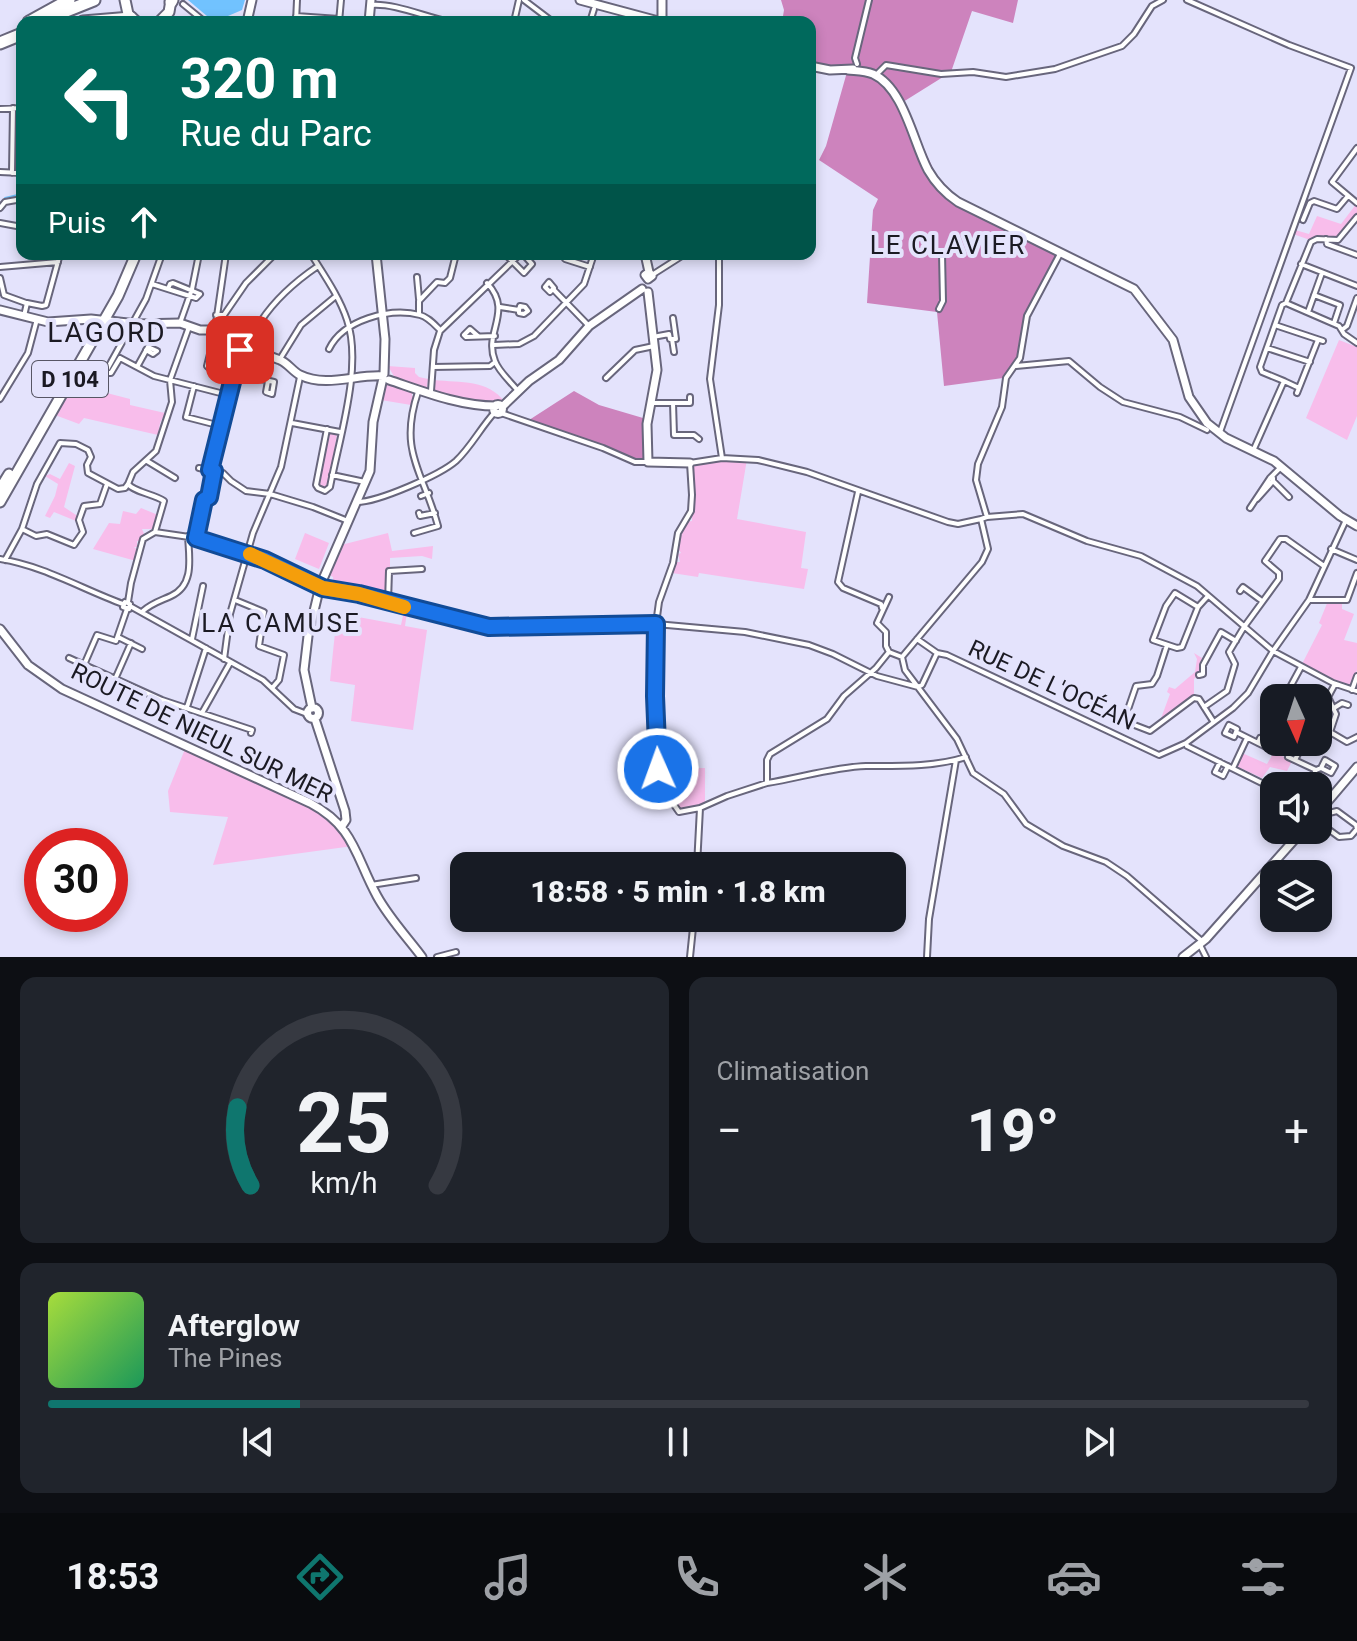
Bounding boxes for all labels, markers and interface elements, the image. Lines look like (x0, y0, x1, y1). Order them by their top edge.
text: 320 m (180, 46, 339, 112)
icon: left (48, 48, 152, 152)
text: Rue du Parc (180, 113, 372, 155)
icon: ahead (122, 200, 166, 244)
text: Puis (48, 205, 106, 240)
district label: LE CLAVIER (870, 230, 1026, 260)
district label: LAGORD (47, 316, 167, 349)
pin (206, 316, 274, 384)
icon: arrive (218, 328, 262, 372)
road number: D 104 (32, 361, 108, 397)
district label: LA CAMUSE (201, 608, 361, 638)
street label: RUE DE L'OCÉAN (964, 634, 1140, 736)
street label: ROUTE DE NIEUL SUR MER (67, 657, 338, 809)
north arrow (1260, 684, 1332, 756)
map controls (1260, 684, 1332, 932)
position arrow (616, 727, 700, 811)
button: sound (1260, 772, 1332, 844)
speed limit sign: 30 (24, 828, 128, 932)
button: layers (1260, 860, 1332, 932)
text: 18:58 · 5 min · 1.8 km (530, 874, 826, 909)
text: Climatisation (717, 1056, 869, 1086)
text: 25 (297, 1075, 392, 1172)
text: 19° (966, 1095, 1059, 1166)
text: − (717, 1105, 742, 1157)
text: + (1284, 1105, 1309, 1157)
text: km/h (311, 1166, 378, 1200)
text: Afterglow (168, 1308, 300, 1343)
text: The Pines (168, 1343, 282, 1373)
icon: previous (236, 1420, 280, 1464)
icon: pause (656, 1420, 700, 1464)
icon: next (1077, 1420, 1121, 1464)
icon: directions (292, 1549, 348, 1605)
icon: music (480, 1549, 536, 1605)
icon: phone (669, 1549, 725, 1605)
icon: climate (857, 1549, 913, 1605)
icon: car (1046, 1549, 1102, 1605)
icon: filters (1235, 1549, 1291, 1605)
text: 18:53 (66, 1556, 159, 1598)

